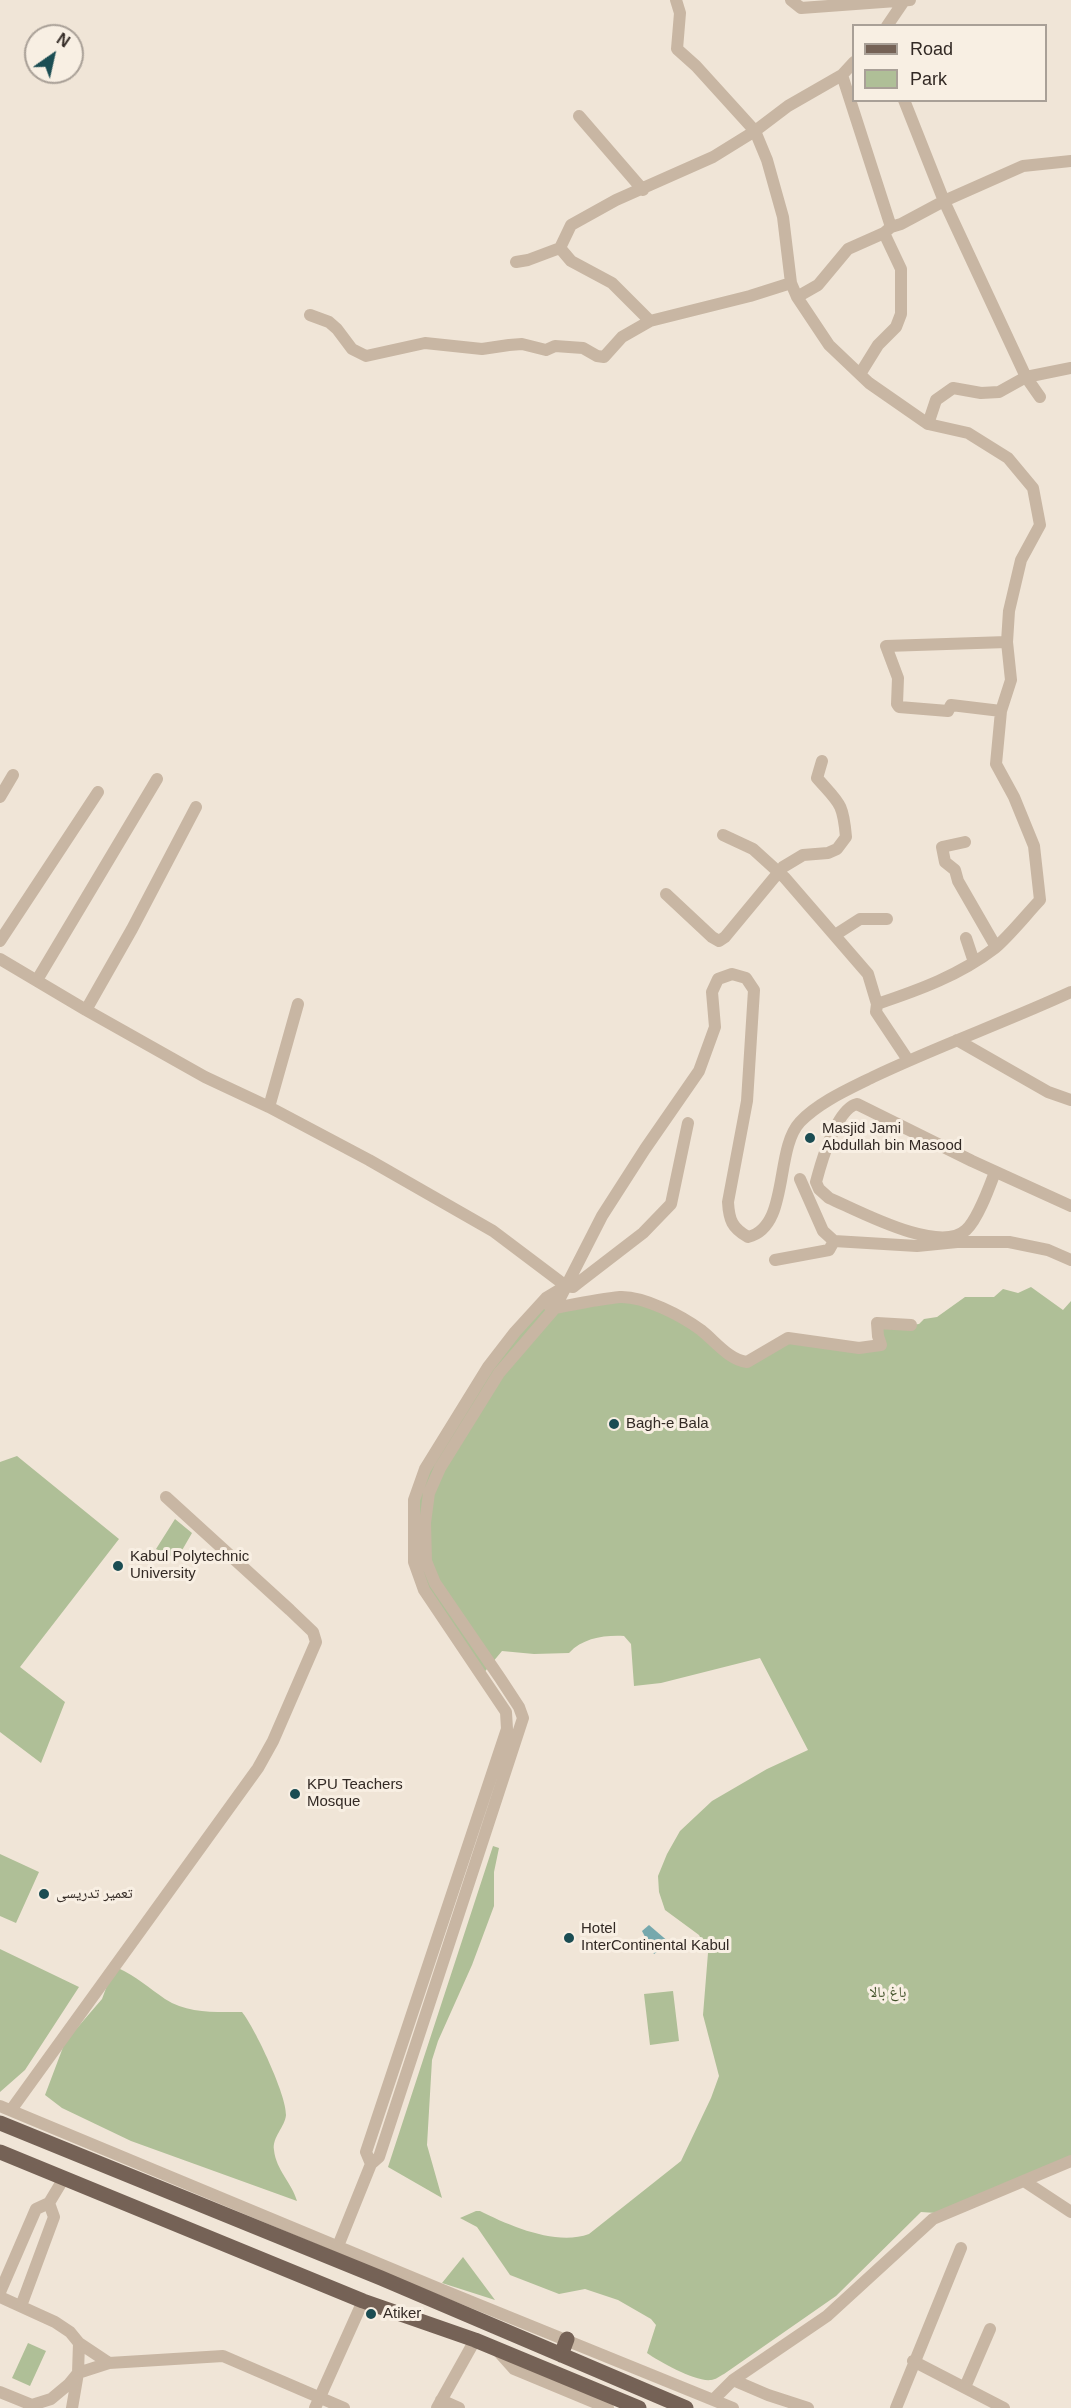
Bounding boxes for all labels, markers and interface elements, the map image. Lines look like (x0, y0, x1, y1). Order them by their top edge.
north arrow (24, 24, 84, 84)
legend (852, 24, 1047, 102)
text: N (54, 30, 73, 51)
text: Road (910, 39, 953, 59)
text: Park (910, 69, 947, 89)
place label: Masjid Jami Abdullah bin Masood (822, 1120, 962, 1155)
marker: Masjid Jami Abdullah bin Masood (803, 1131, 817, 1145)
place label: Bagh-e Bala (626, 1415, 709, 1433)
marker: Bagh-e Bala (607, 1417, 621, 1431)
place label: Kabul Polytechnic University (130, 1548, 249, 1583)
marker: Kabul Polytechnic University (111, 1559, 125, 1573)
place label: KPU Teachers Mosque (307, 1776, 403, 1811)
marker: KPU Teachers Mosque (288, 1787, 302, 1801)
place label: تعمیر تدریسی (56, 1885, 133, 1903)
marker: تعمیر تدریسی (37, 1887, 51, 1901)
place label: Hotel InterContinental Kabul (581, 1920, 729, 1955)
marker: Hotel InterContinental Kabul (562, 1931, 576, 1945)
park label: باغ بالا (870, 1984, 906, 2002)
place label: Atiker (383, 2305, 421, 2323)
marker: Atiker (364, 2307, 378, 2321)

